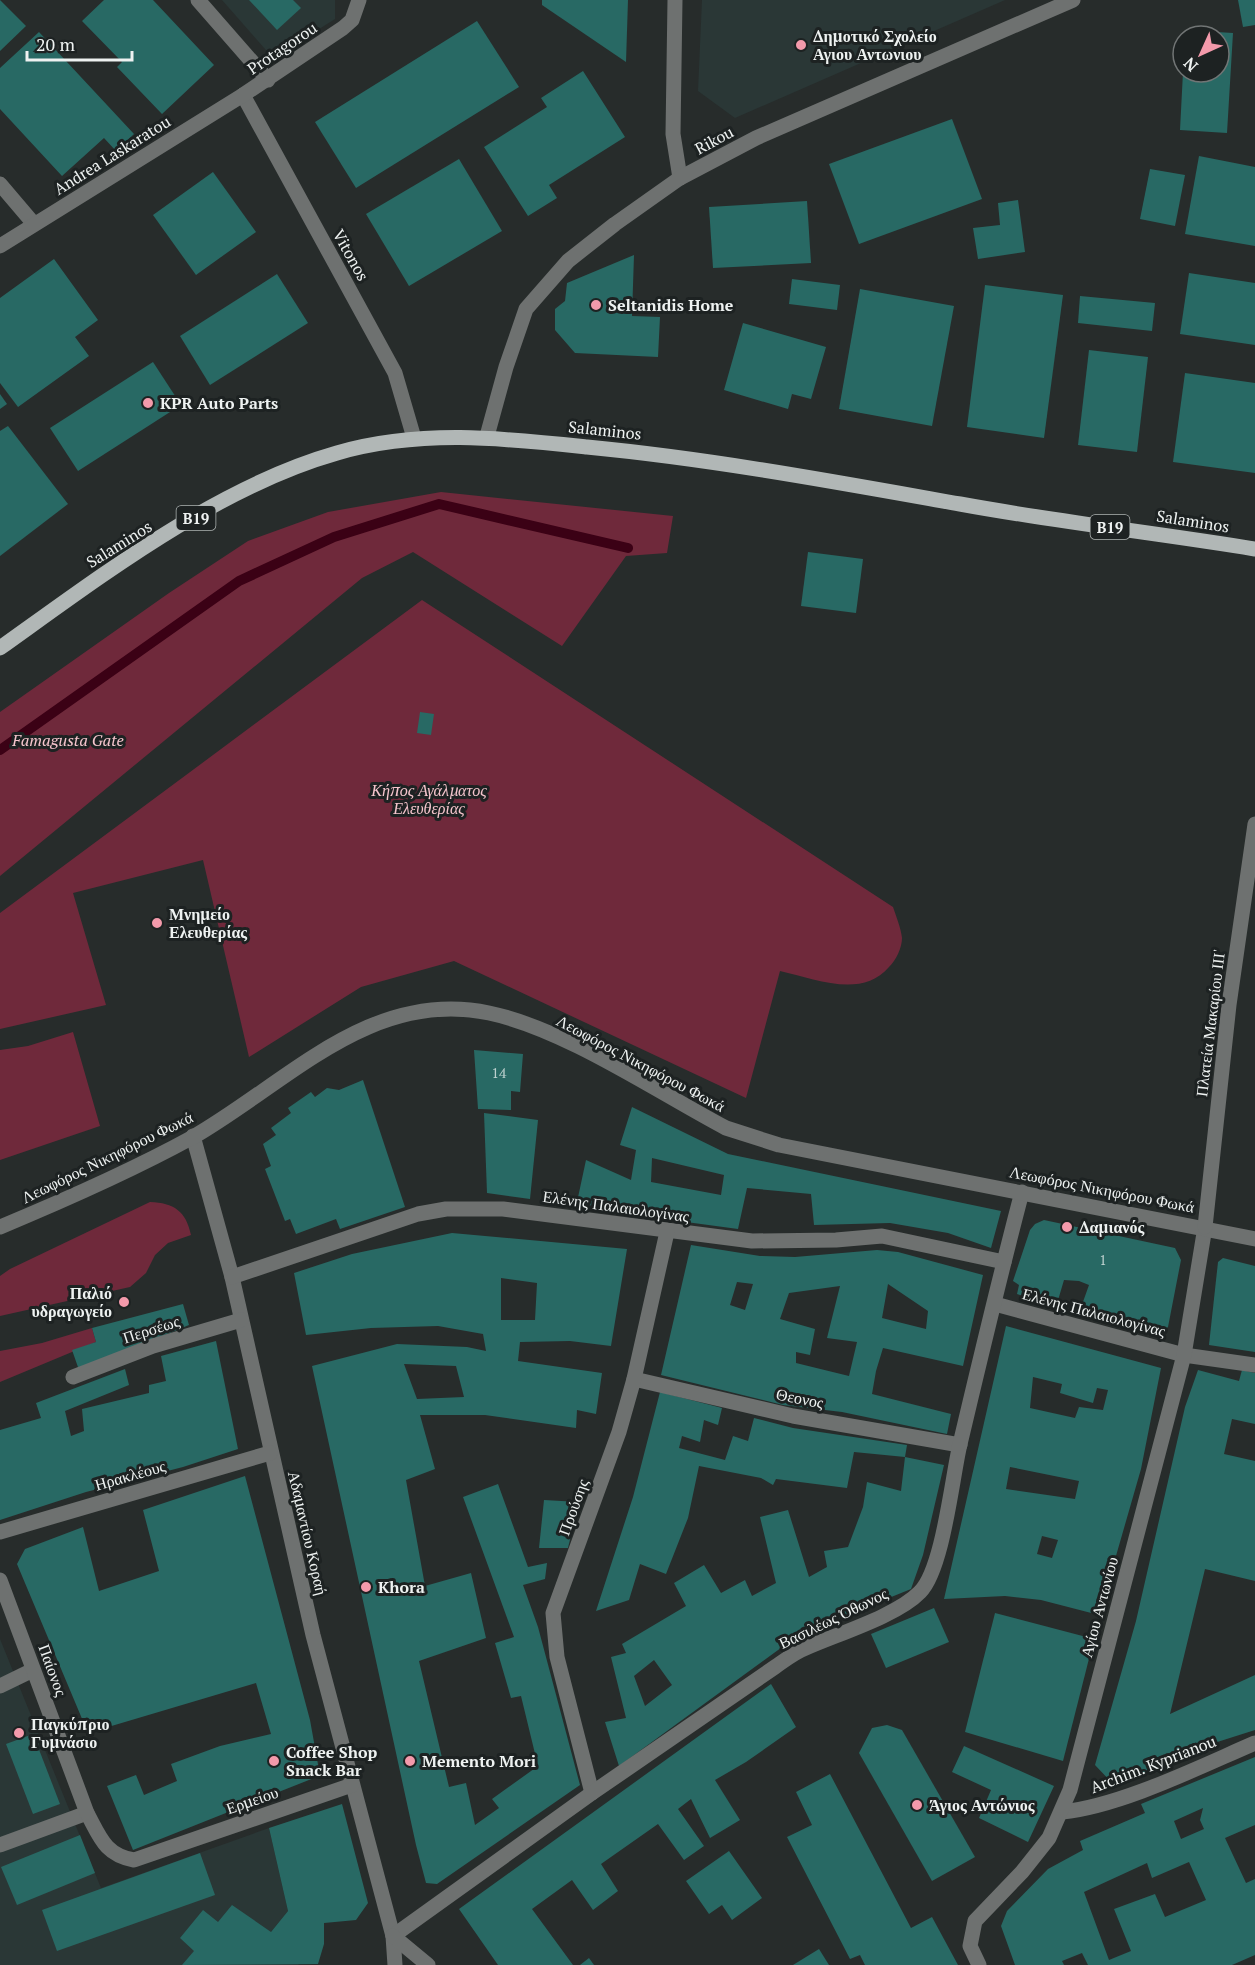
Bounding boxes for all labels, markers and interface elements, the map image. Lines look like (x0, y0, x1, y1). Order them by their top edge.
street label: Protagorou (243, 17, 321, 79)
scale bar (27, 24, 132, 62)
north arrow (1171, 24, 1231, 84)
place label: Δημοτικό Σχολείο Αγιου Αντωνιου (813, 25, 937, 65)
text: 20 m (36, 32, 76, 56)
marker: Δημοτικό Σχολείο Αγιου Αντωνιου (794, 38, 808, 52)
text: N (1178, 53, 1202, 77)
street label: Andrea Laskaratou (49, 110, 175, 200)
street label: Rikou (691, 121, 737, 159)
street label: Vitonos (328, 225, 374, 285)
place label: Seltanidis Home (608, 294, 734, 316)
marker: Seltanidis Home (589, 298, 603, 312)
place label: KPR Auto Parts (160, 392, 278, 414)
marker: KPR Auto Parts (141, 396, 155, 410)
street label: Salaminos (567, 415, 643, 445)
street label: Salaminos (1155, 504, 1231, 538)
road number: B19 (176, 506, 216, 530)
street label: Salaminos (82, 515, 156, 573)
road number: B19 (1090, 515, 1130, 539)
park label: Famagusta Gate (11, 729, 124, 751)
park label: Κήπος Αγάλματος Ελευθερίας (370, 779, 487, 819)
place label: Μνημείο Ελευθερίας (169, 903, 247, 943)
marker: Μνημείο Ελευθερίας (150, 916, 164, 930)
street label: Πλατεία Μακαρίου ΙΙΙ' (1190, 948, 1230, 1098)
street label: Λεωφόρος Νικηφόρου Φωκά (553, 1009, 730, 1117)
house number: 14 (492, 1063, 507, 1082)
street label: Λεωφόρος Νικηφόρου Φωκά (18, 1106, 197, 1208)
street label: Λεωφόρος Νικηφόρου Φωκά (1008, 1160, 1197, 1218)
street label: Ελένης Παλαιολογίνας (541, 1185, 691, 1227)
place label: Δαμιανός (1079, 1216, 1145, 1238)
marker: Δαμιανός (1060, 1220, 1074, 1234)
house number: 1 (1099, 1250, 1107, 1269)
place label: Παλιό υδραγωγείο (31, 1282, 112, 1322)
street label: Ελένης Παλαιολογίνας (1020, 1282, 1169, 1342)
marker: Παλιό υδραγωγείο (117, 1295, 131, 1309)
street label: Περσέως (120, 1309, 183, 1348)
street label: Θεονος (774, 1383, 826, 1413)
street label: Ηρακλέους (92, 1454, 169, 1496)
street label: Αδαμαντίου Κοραή (283, 1469, 333, 1597)
street label: Προύσης (553, 1475, 594, 1538)
street label: Αγίου Αντωνίου (1075, 1554, 1123, 1660)
place label: Khora (378, 1576, 425, 1598)
marker: Khora (359, 1580, 373, 1594)
street label: Βασιλέως Όθωνος (775, 1582, 892, 1654)
street label: Παίονος (33, 1641, 73, 1700)
place label: Παγκύπριο Γυμνάσιο (31, 1713, 109, 1753)
marker: Παγκύπριο Γυμνάσιο (12, 1726, 26, 1740)
street label: Archim. Kyprianou (1087, 1730, 1219, 1798)
place label: Coffee Shop Snack Bar (286, 1741, 377, 1781)
place label: Memento Mori (422, 1750, 536, 1772)
marker: Coffee Shop Snack Bar (267, 1754, 281, 1768)
marker: Memento Mori (403, 1754, 417, 1768)
street label: Ερμείου (223, 1781, 281, 1819)
place label: Άγιος Αντώνιος (929, 1794, 1035, 1816)
marker: Άγιος Αντώνιος (910, 1798, 924, 1812)

